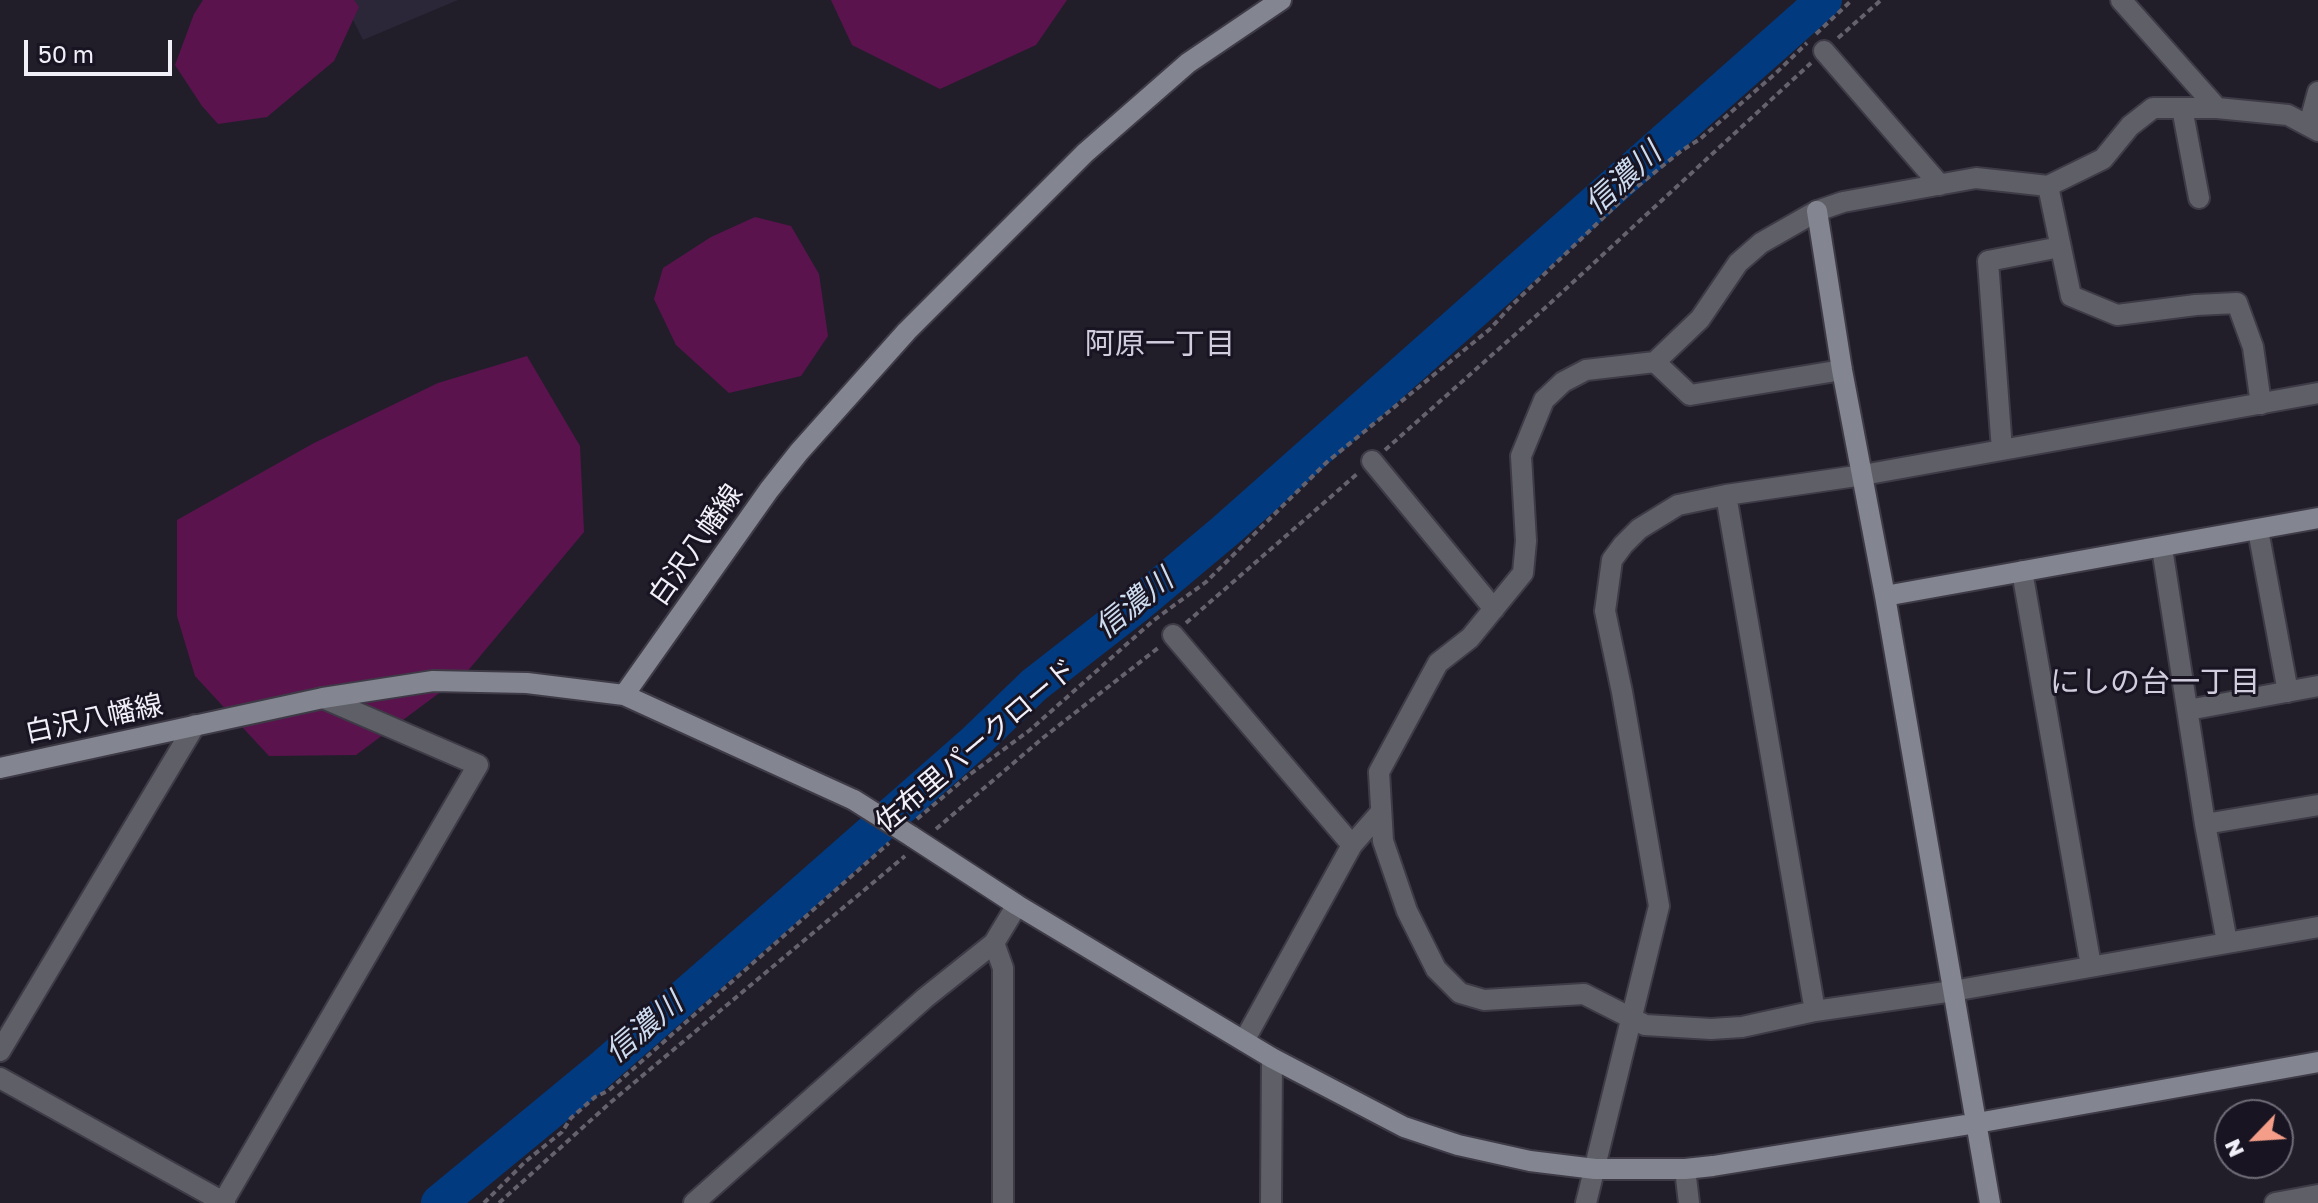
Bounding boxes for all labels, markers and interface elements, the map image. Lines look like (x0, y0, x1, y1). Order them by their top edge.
scale bar (28, 24, 176, 74)
text: 50 m (38, 39, 94, 68)
water label: 信濃川 (1578, 136, 1668, 222)
district label: 阿原一丁目 (1085, 326, 1235, 362)
street label: 白沢八幡線 (642, 478, 750, 612)
water label: 信濃川 (1088, 562, 1180, 646)
street label: 佐布里パークロード (869, 652, 1083, 840)
district label: にしの台一丁目 (2050, 664, 2260, 700)
street label: 白沢八幡線 (22, 688, 166, 750)
water label: 信濃川 (598, 985, 690, 1071)
north arrow (2214, 1099, 2294, 1179)
text: N (2218, 1135, 2249, 1162)

